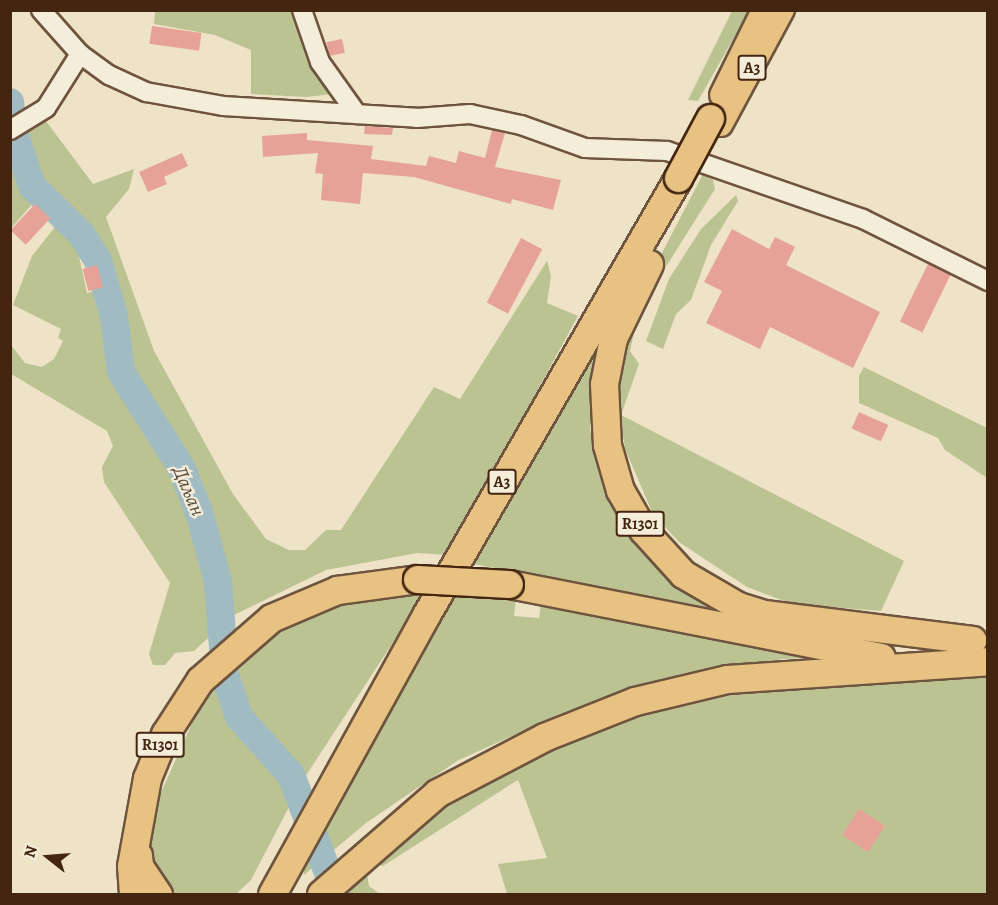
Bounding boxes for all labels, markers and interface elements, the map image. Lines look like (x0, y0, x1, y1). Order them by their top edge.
road number: A3 (737, 55, 767, 81)
water label: Даљан (168, 463, 210, 519)
road number: A3 (487, 469, 517, 495)
road number: R1301 (614, 511, 666, 537)
road number: R1301 (134, 732, 186, 758)
north arrow (18, 827, 78, 887)
text: N (19, 843, 43, 861)

